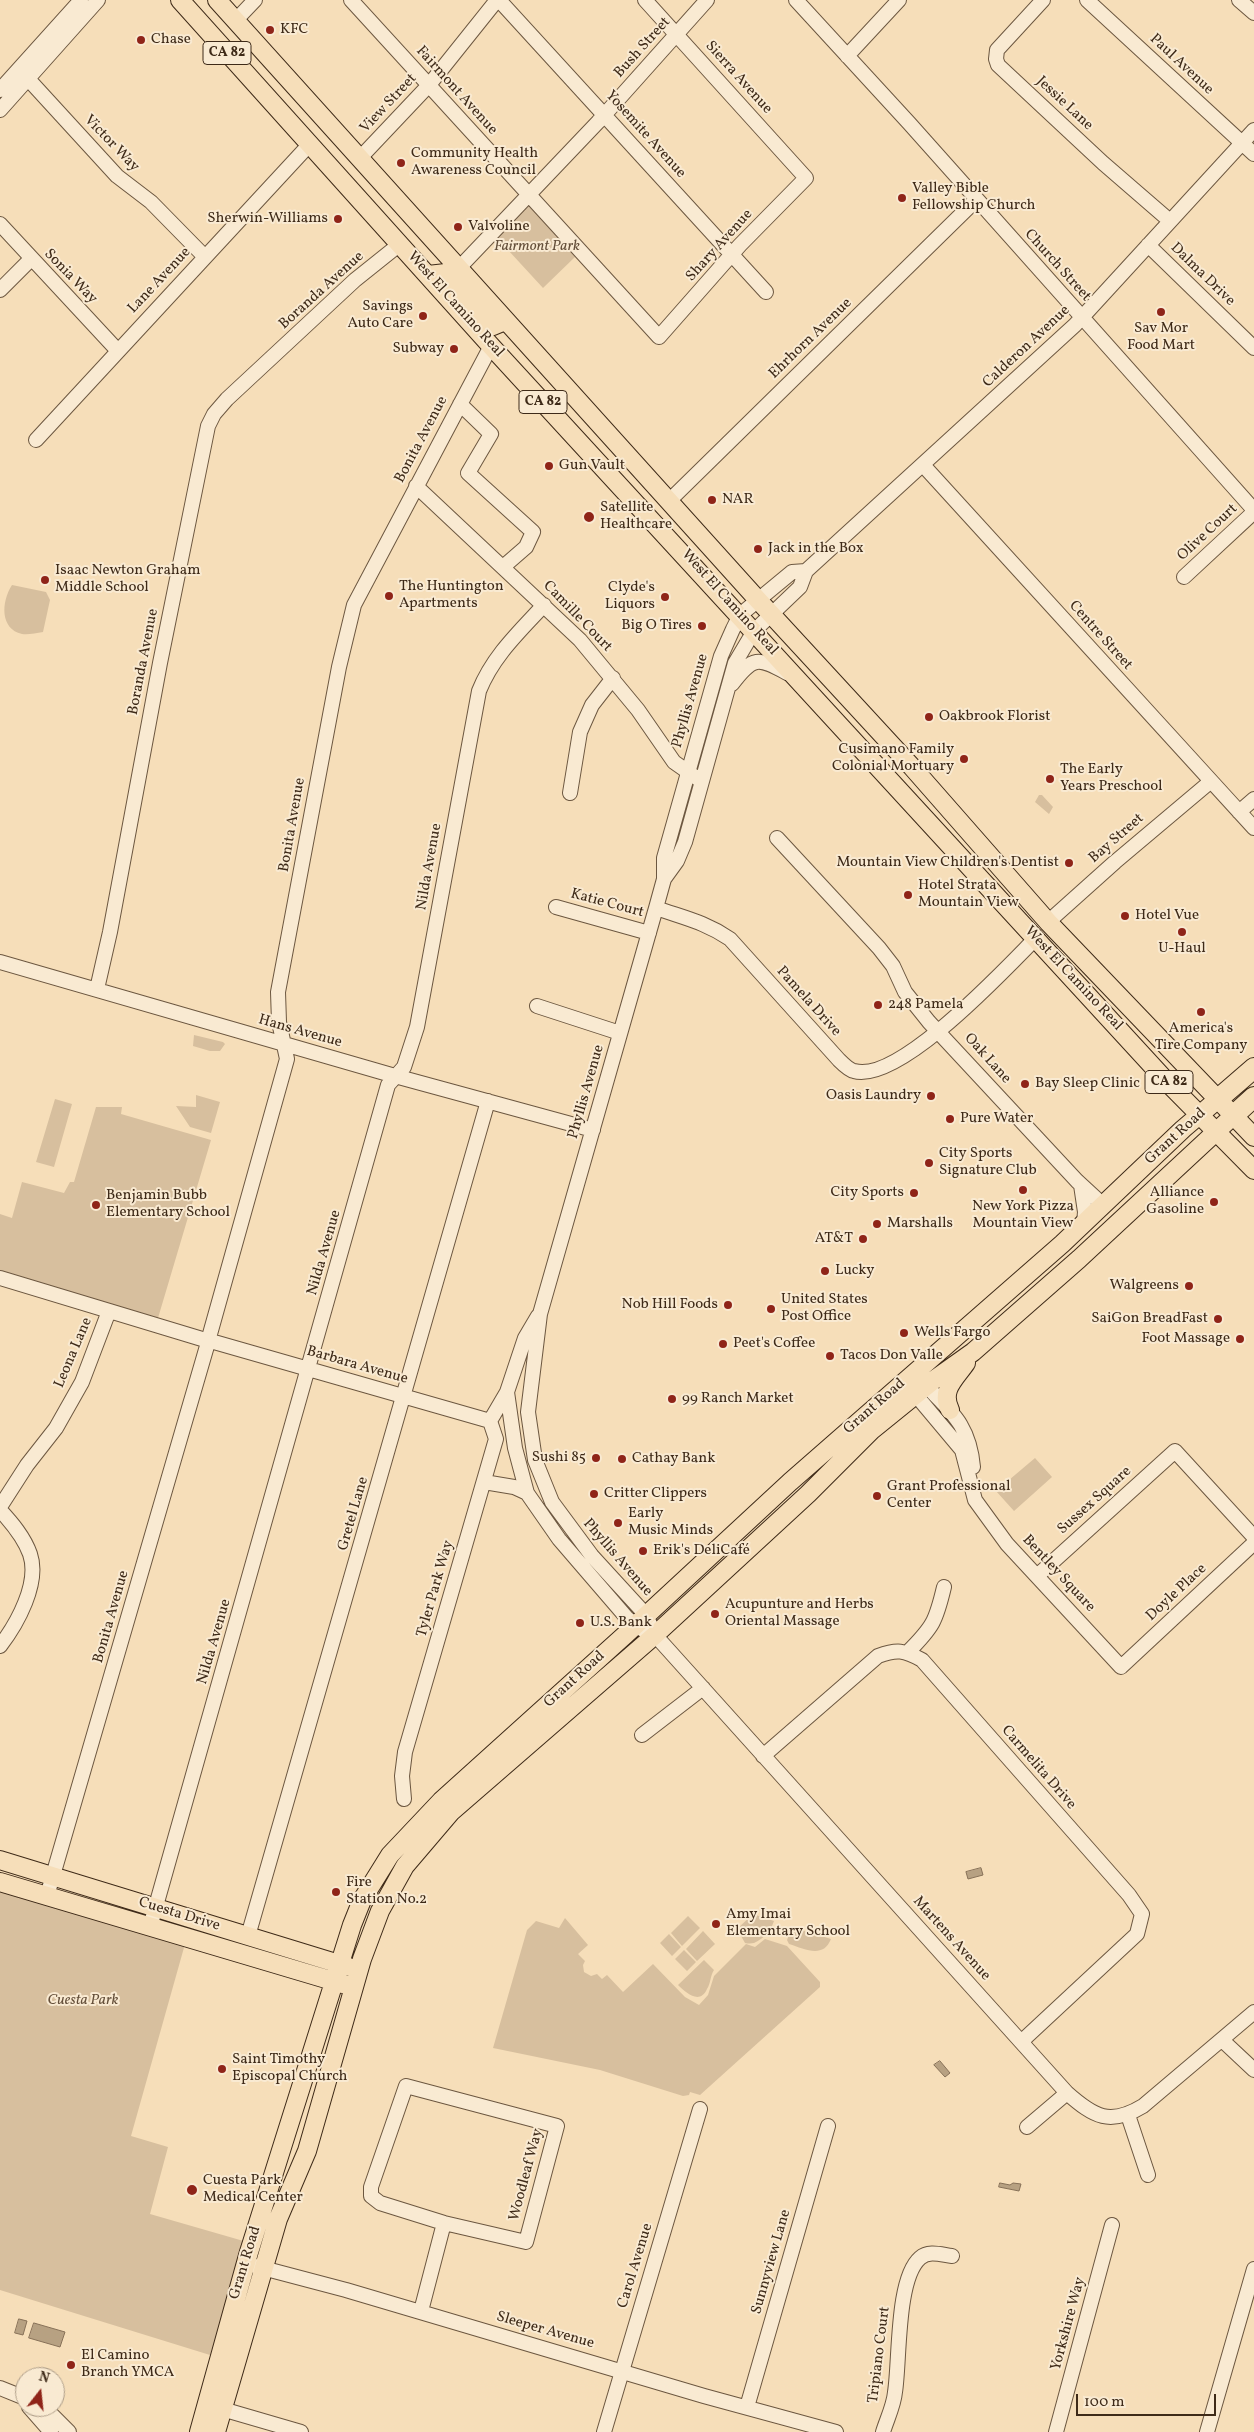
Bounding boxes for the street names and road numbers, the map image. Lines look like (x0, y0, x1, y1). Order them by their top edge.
street label: Bush Street (611, 14, 675, 82)
street label: Paul Avenue (1145, 31, 1217, 99)
street label: Sierra Avenue (701, 38, 775, 118)
road number: CA 82 (203, 42, 251, 64)
street label: Fairmont Avenue (411, 43, 501, 139)
street label: View Street (357, 70, 421, 138)
street label: Jessie Lane (1032, 73, 1096, 135)
street label: Yosemite Avenue (601, 87, 689, 183)
street label: Victor Way (79, 112, 143, 176)
street label: Shary Avenue (683, 206, 757, 286)
street label: Church Street (1020, 226, 1094, 306)
street label: Dalma Drive (1166, 240, 1238, 310)
street label: Lane Avenue (125, 244, 195, 318)
street label: Sonia Way (39, 246, 101, 308)
street label: Boranda Avenue (276, 248, 368, 334)
street label: West El Camino Real (403, 248, 507, 362)
street label: Ehrhorn Avenue (766, 295, 856, 383)
street label: Calderon Avenue (980, 302, 1074, 392)
road number: CA 82 (519, 391, 567, 414)
street label: Bonita Avenue (392, 394, 452, 486)
street label: Olive Court (1174, 501, 1242, 565)
street label: West El Camino Real (677, 546, 781, 660)
street label: Camille Court (539, 578, 615, 656)
street label: Centre Street (1064, 598, 1136, 674)
street label: Boranda Avenue (125, 607, 163, 717)
street label: Phyllis Avenue (669, 652, 713, 750)
street label: Bonita Avenue (276, 776, 310, 874)
street label: Bay Street (1086, 810, 1148, 868)
street label: Nilda Avenue (413, 822, 447, 912)
street label: Katie Court (568, 886, 646, 922)
street label: West El Camino Real (1020, 923, 1126, 1035)
street label: Pamela Drive (772, 963, 844, 1041)
street label: Hans Avenue (256, 1011, 344, 1053)
street label: Oak Lane (960, 1030, 1014, 1088)
street label: Phyllis Avenue (565, 1043, 609, 1141)
road number: CA 82 (1145, 1070, 1193, 1094)
street label: Grant Road (1142, 1105, 1210, 1169)
street label: Nilda Avenue (304, 1208, 346, 1298)
street label: Leona Lane (51, 1315, 97, 1391)
street label: Barbara Avenue (304, 1343, 410, 1389)
street label: Grant Road (840, 1375, 910, 1439)
street label: Sussex Square (1054, 1463, 1136, 1539)
street label: Gretel Lane (335, 1475, 373, 1553)
street label: Phyllis Avenue (578, 1515, 656, 1601)
street label: Bentley Square (1018, 1532, 1098, 1616)
street label: Tyler Park Way (414, 1539, 458, 1639)
street label: Doyle Place (1143, 1561, 1211, 1625)
street label: Bonita Avenue (90, 1569, 134, 1665)
street label: Nilda Avenue (194, 1597, 236, 1687)
street label: Grant Road (541, 1648, 609, 1712)
street label: Carmelita Drive (997, 1722, 1079, 1814)
street label: Martens Avenue (908, 1893, 994, 1985)
street label: Cuesta Drive (136, 1894, 222, 1936)
street label: Woodleaf Way (506, 2127, 548, 2223)
street label: Sunnyview Lane (748, 2208, 796, 2316)
street label: Carol Avenue (615, 2221, 657, 2311)
street label: Grant Road (226, 2224, 266, 2302)
street label: Yorkshire Way (1048, 2275, 1090, 2373)
street label: Tripiano Court (865, 2306, 895, 2404)
street label: Sleeper Avenue (494, 2308, 596, 2354)

